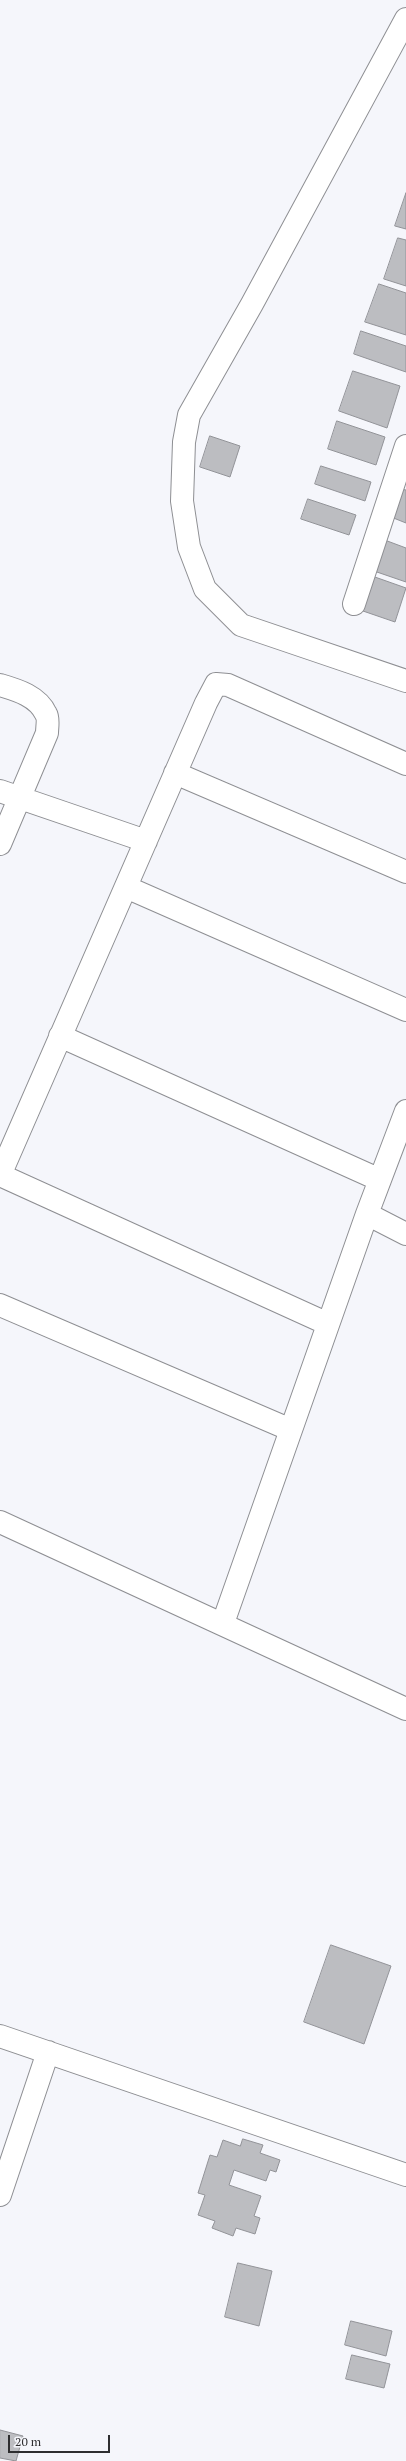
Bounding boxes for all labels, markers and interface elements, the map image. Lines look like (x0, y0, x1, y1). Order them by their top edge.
scale bar (10, 2427, 112, 2453)
text: 20 m (15, 2434, 41, 2449)

